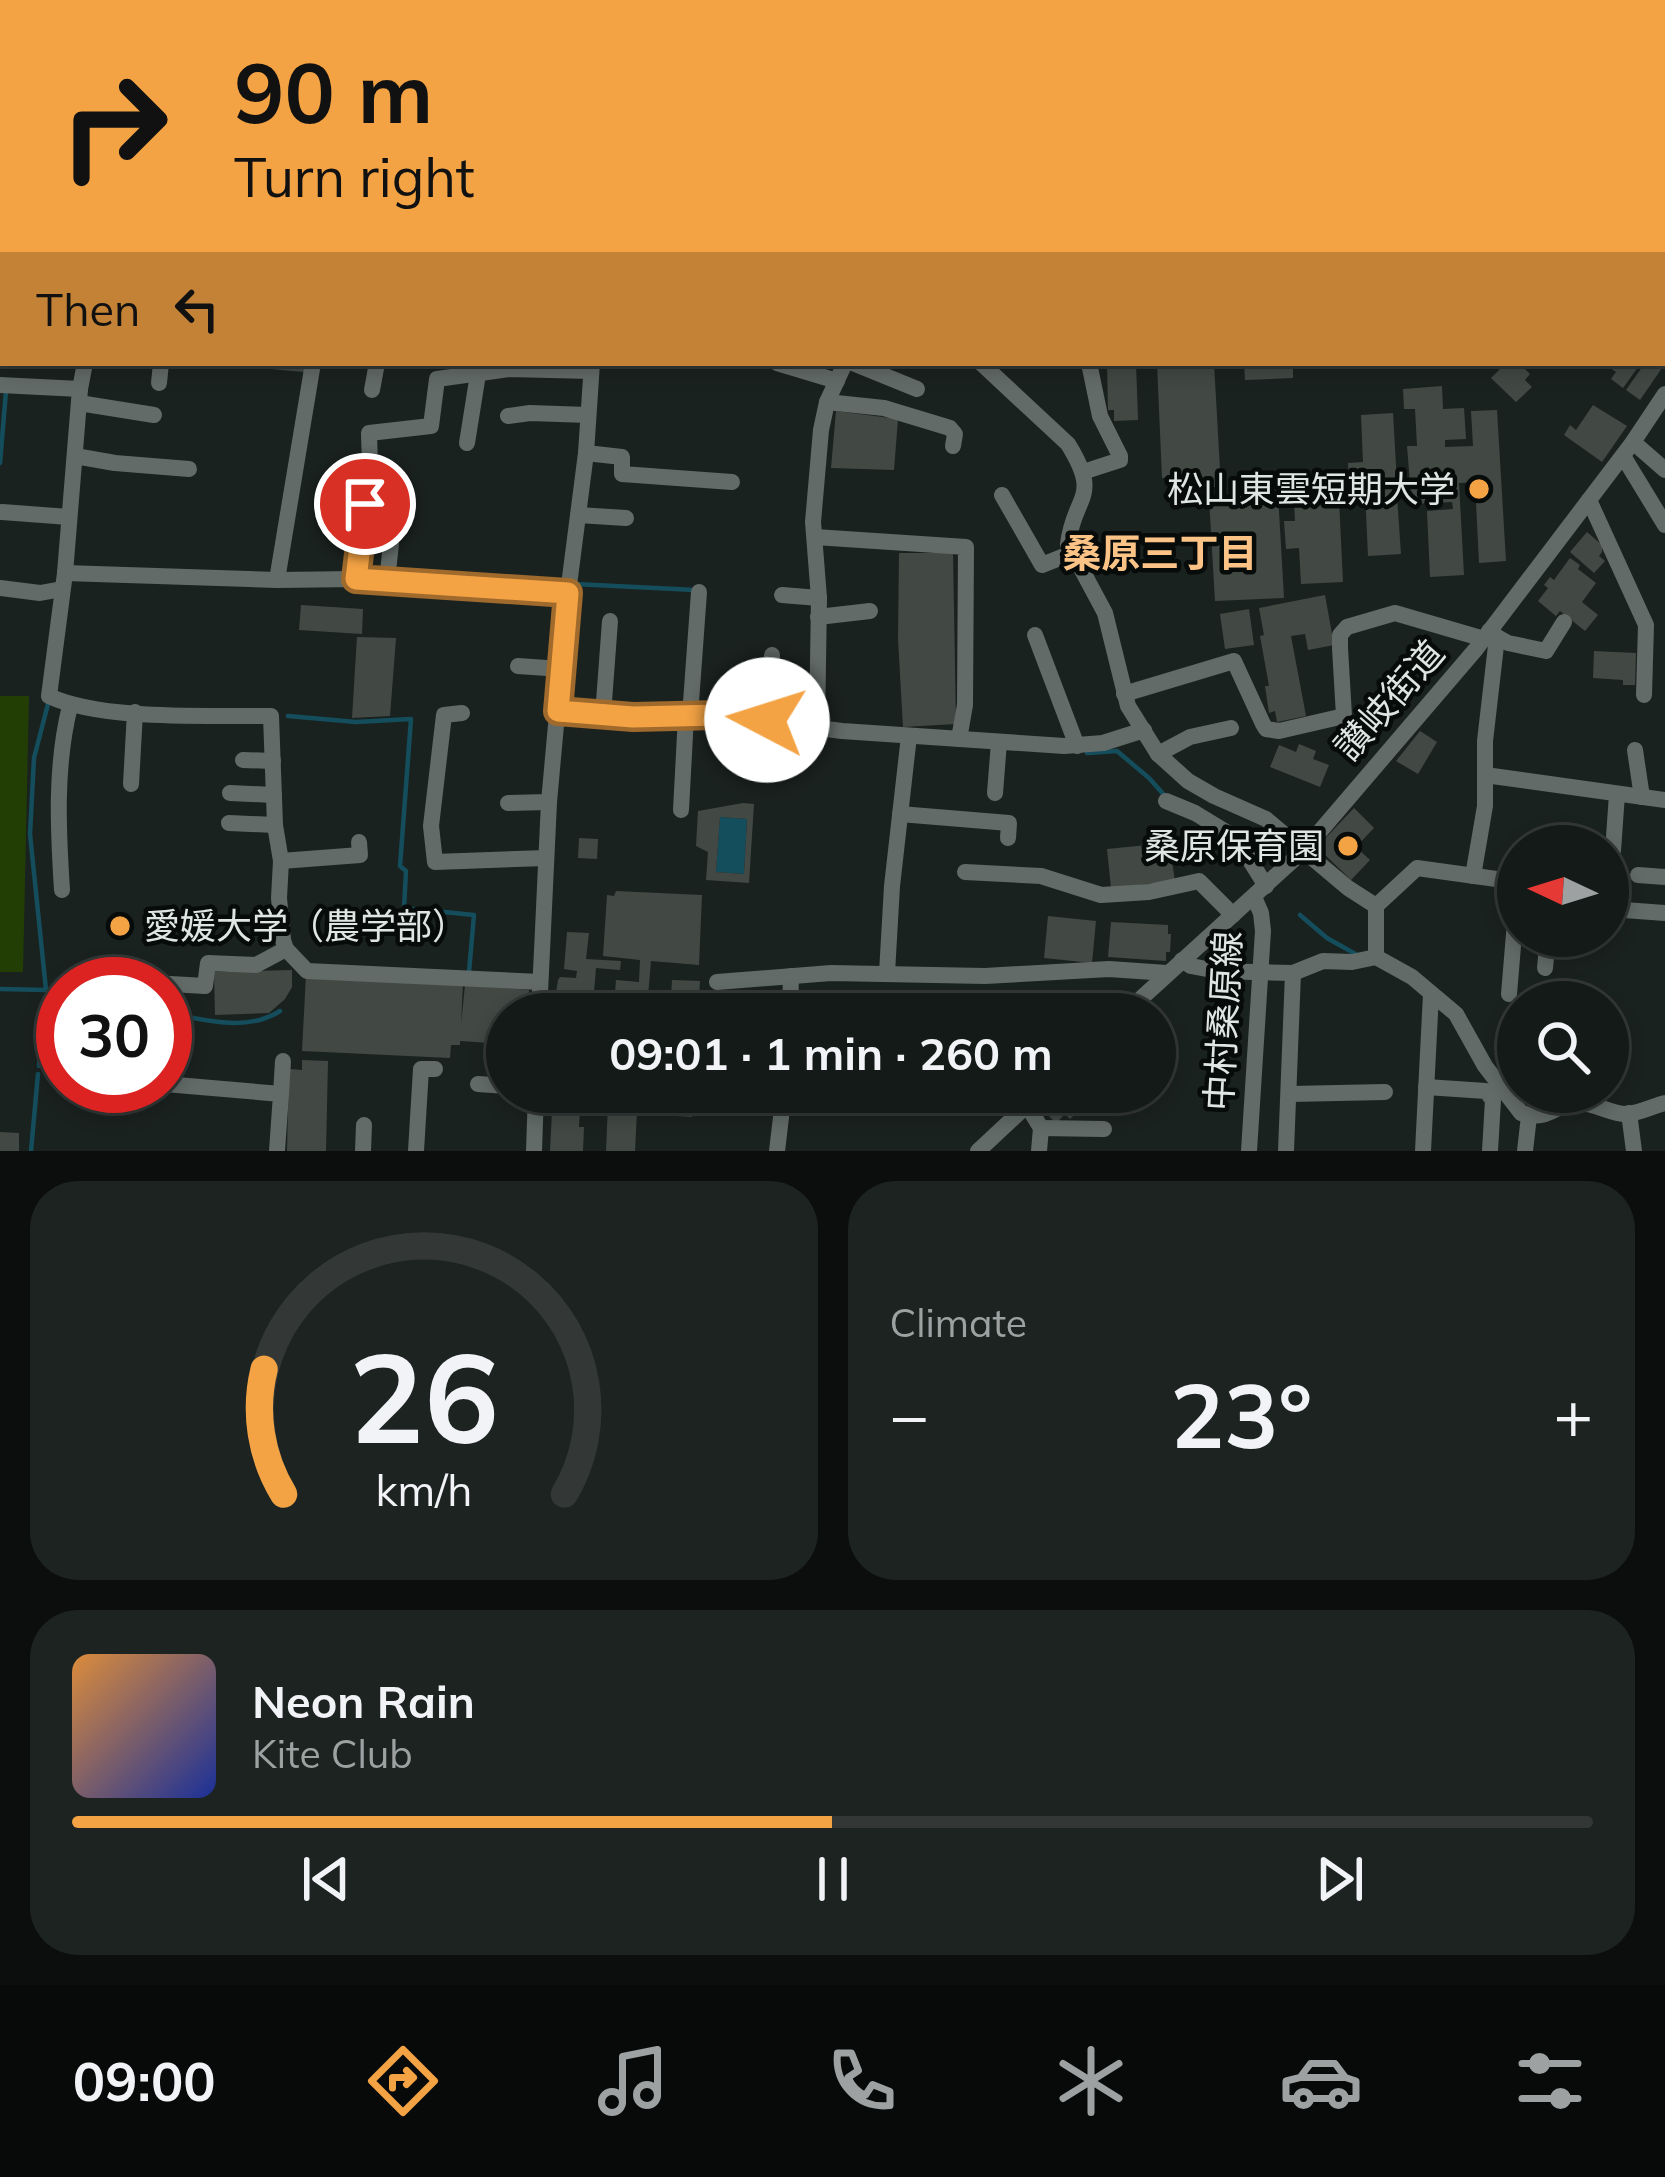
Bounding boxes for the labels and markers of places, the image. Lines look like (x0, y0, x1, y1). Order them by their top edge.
pin (314, 453, 416, 555)
place label: 松山東雲短期大学 (1167, 466, 1455, 511)
marker: 松山東雲短期大学 (1466, 476, 1492, 502)
place label: 桑原保育園 (1144, 823, 1324, 868)
marker: 桑原保育園 (1335, 833, 1361, 859)
place label: 愛媛大学（農学部） (144, 903, 468, 948)
marker: 愛媛大学（農学部） (107, 913, 133, 939)

